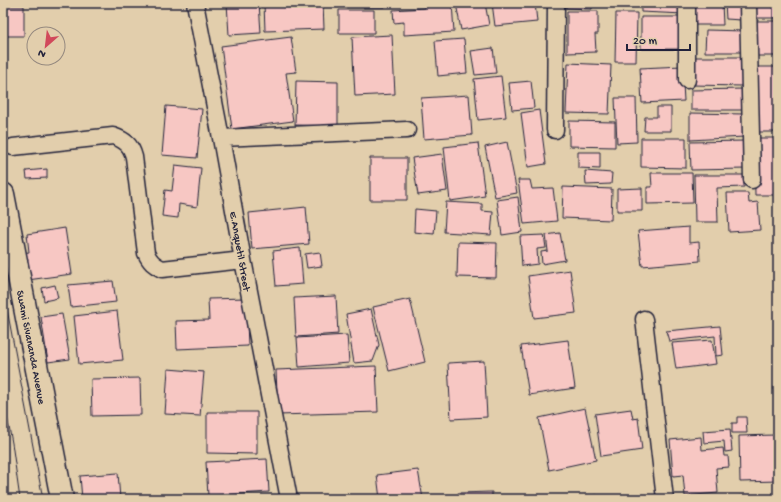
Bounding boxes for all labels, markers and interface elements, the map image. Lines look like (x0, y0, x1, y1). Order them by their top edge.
north arrow (26, 26, 66, 66)
scale bar (627, 26, 690, 52)
text: 20 m (633, 35, 658, 49)
text: N (36, 46, 48, 60)
street label: E.Anquetil Street (226, 211, 252, 294)
street label: Swami Sivananda Avenue (13, 289, 47, 406)

